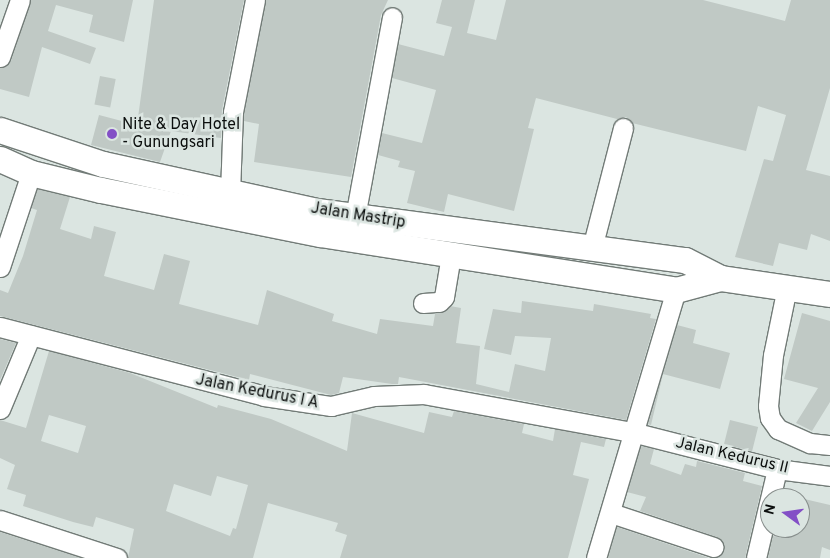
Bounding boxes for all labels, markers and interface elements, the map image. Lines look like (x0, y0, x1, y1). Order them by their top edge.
place label: Nite & Day Hotel - Gunungsari (122, 115, 240, 153)
marker: Nite & Day Hotel - Gunungsari (106, 128, 118, 140)
street label: Jalan Mastrip (309, 199, 407, 233)
street label: Jalan Kedurus I A (194, 371, 320, 413)
street label: Jalan Kedurus II (674, 434, 790, 478)
north arrow (760, 488, 810, 538)
text: N (761, 503, 780, 516)

